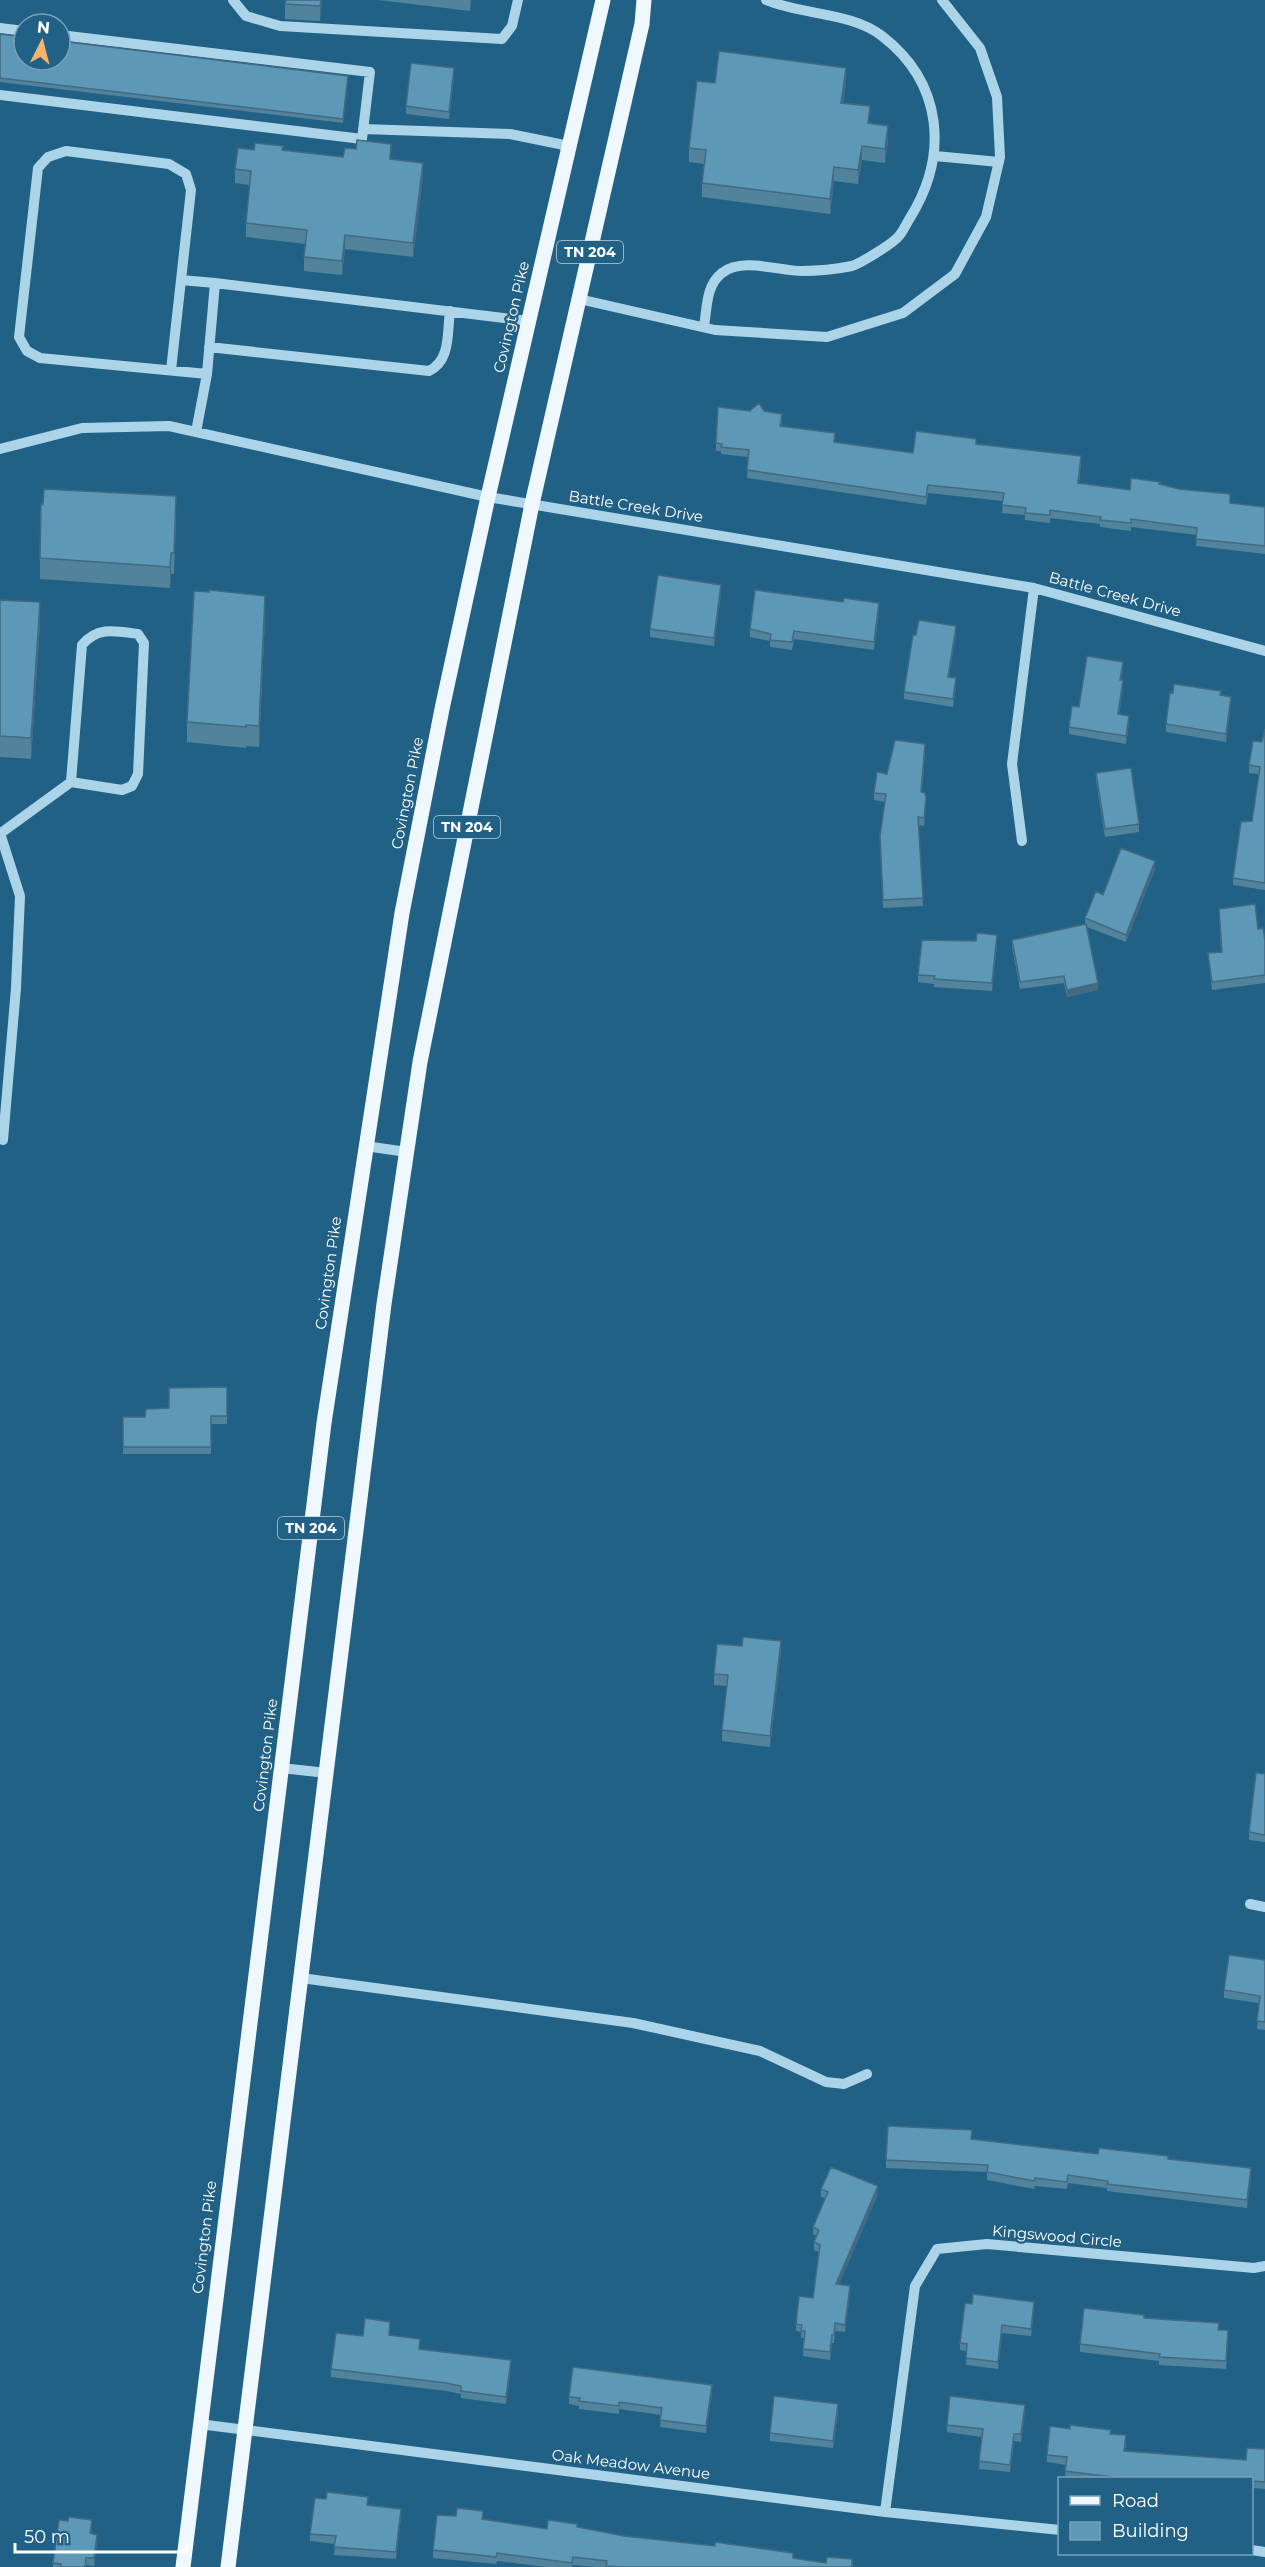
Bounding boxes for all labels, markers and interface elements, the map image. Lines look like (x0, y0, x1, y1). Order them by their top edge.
north arrow (12, 12, 72, 72)
text: N (36, 17, 51, 38)
road number: TN 204 (557, 241, 623, 263)
street label: Covington Pike (489, 259, 533, 375)
street label: Battle Creek Drive (567, 486, 705, 526)
street label: Battle Creek Drive (1047, 567, 1183, 621)
street label: Covington Pike (387, 735, 427, 851)
road number: TN 204 (434, 816, 500, 838)
street label: Covington Pike (311, 1215, 345, 1331)
road number: TN 204 (278, 1517, 344, 1539)
street label: Covington Pike (249, 1697, 281, 1813)
street label: Covington Pike (188, 2179, 220, 2295)
street label: Kingswood Circle (991, 2221, 1123, 2251)
street label: Oak Meadow Avenue (551, 2445, 711, 2483)
legend (1058, 2477, 1253, 2555)
text: Road (1112, 2490, 1159, 2512)
scale bar (15, 2516, 188, 2554)
text: Building (1112, 2520, 1189, 2542)
text: 50 m (24, 2526, 70, 2548)

